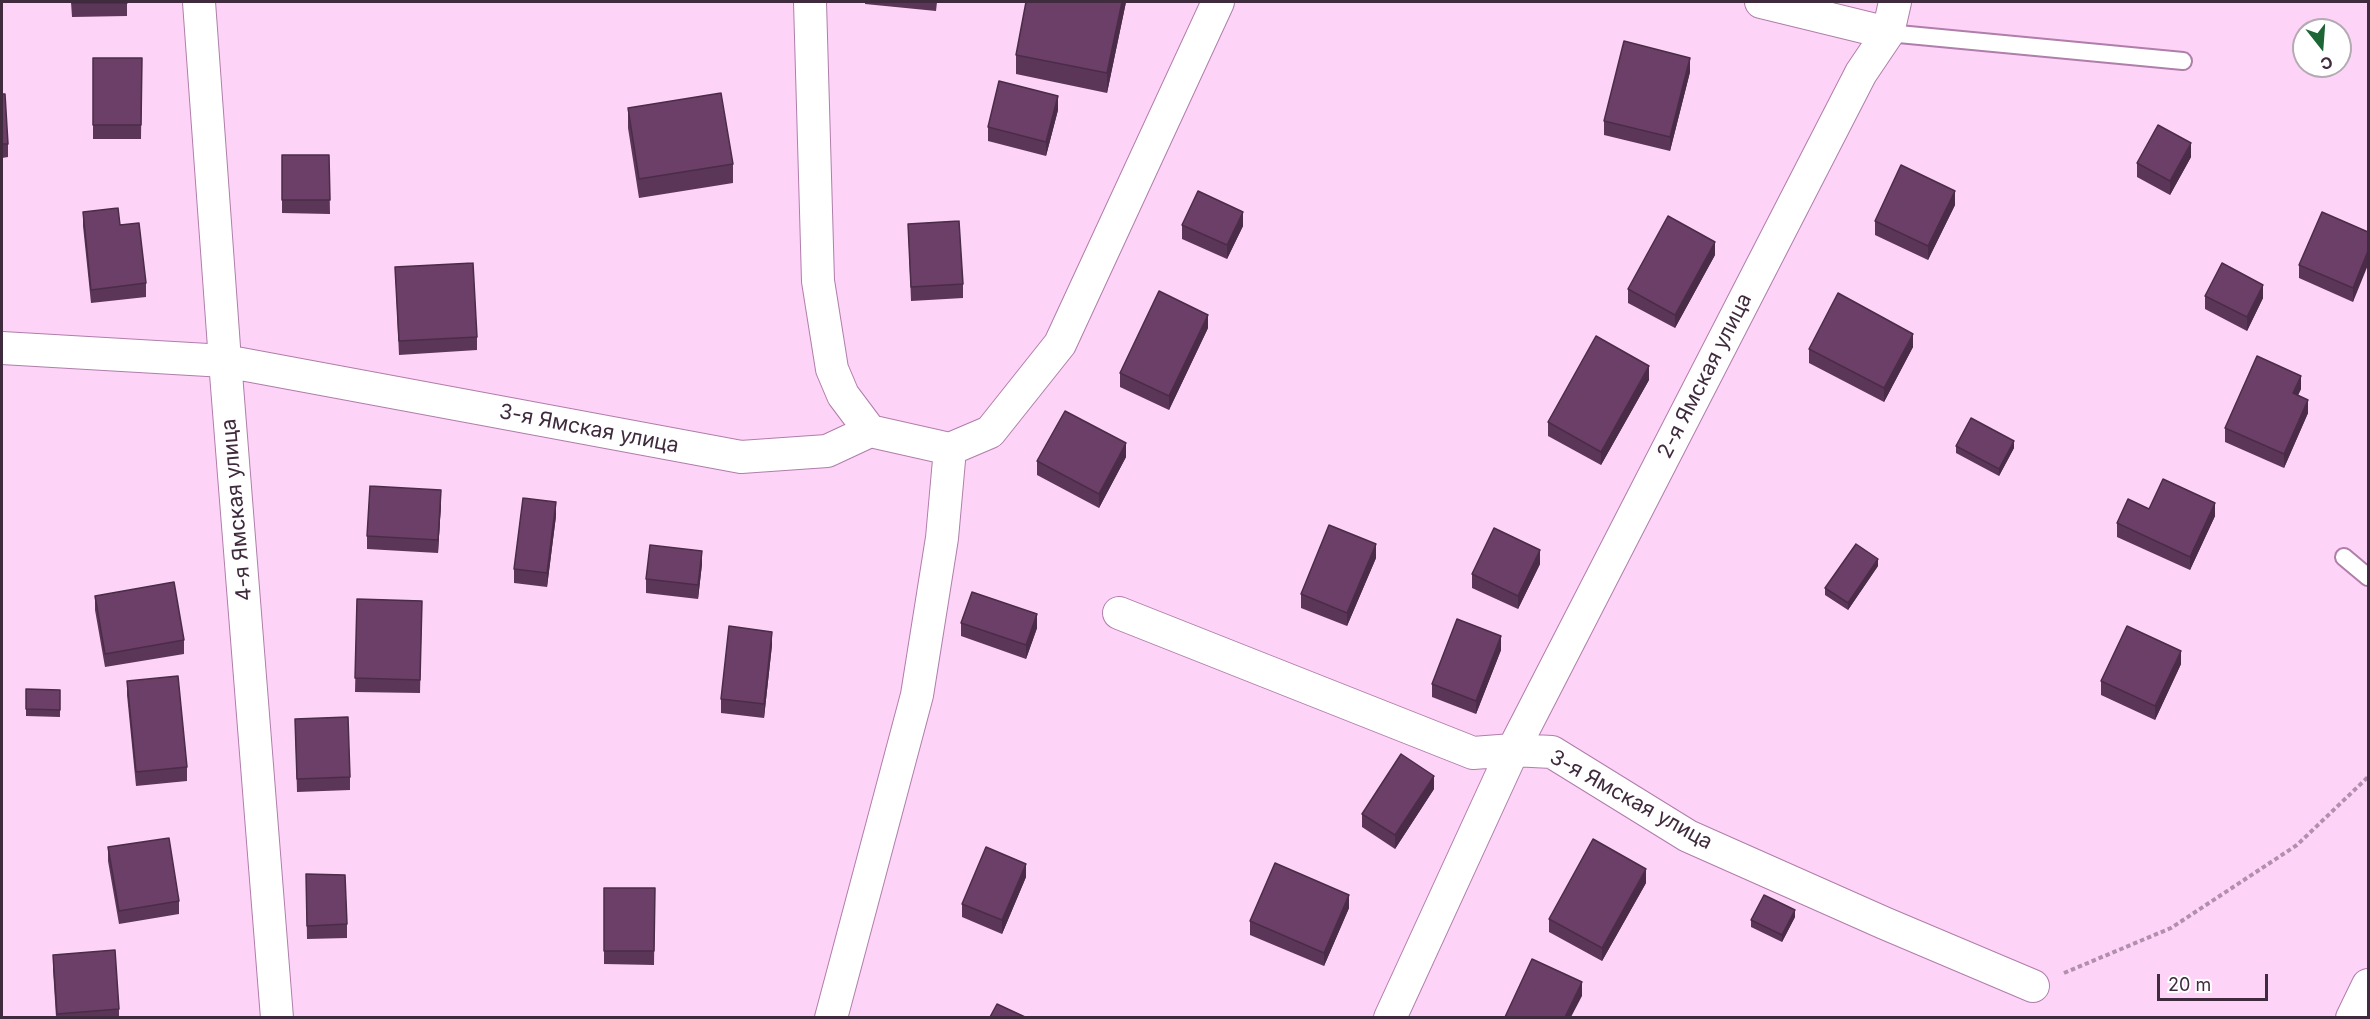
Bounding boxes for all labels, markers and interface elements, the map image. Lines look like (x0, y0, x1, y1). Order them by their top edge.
north arrow (2292, 18, 2352, 78)
text: С (2318, 52, 2335, 75)
street label: 2-я Ямская улица (1652, 289, 1758, 463)
street label: 3-я Ямская улица (497, 399, 681, 459)
street label: 4-я Ямская улица (216, 418, 258, 602)
street label: 3-я Ямская улица (1545, 745, 1717, 855)
scale bar (2160, 962, 2271, 1000)
text: 20 m (2168, 974, 2211, 995)

